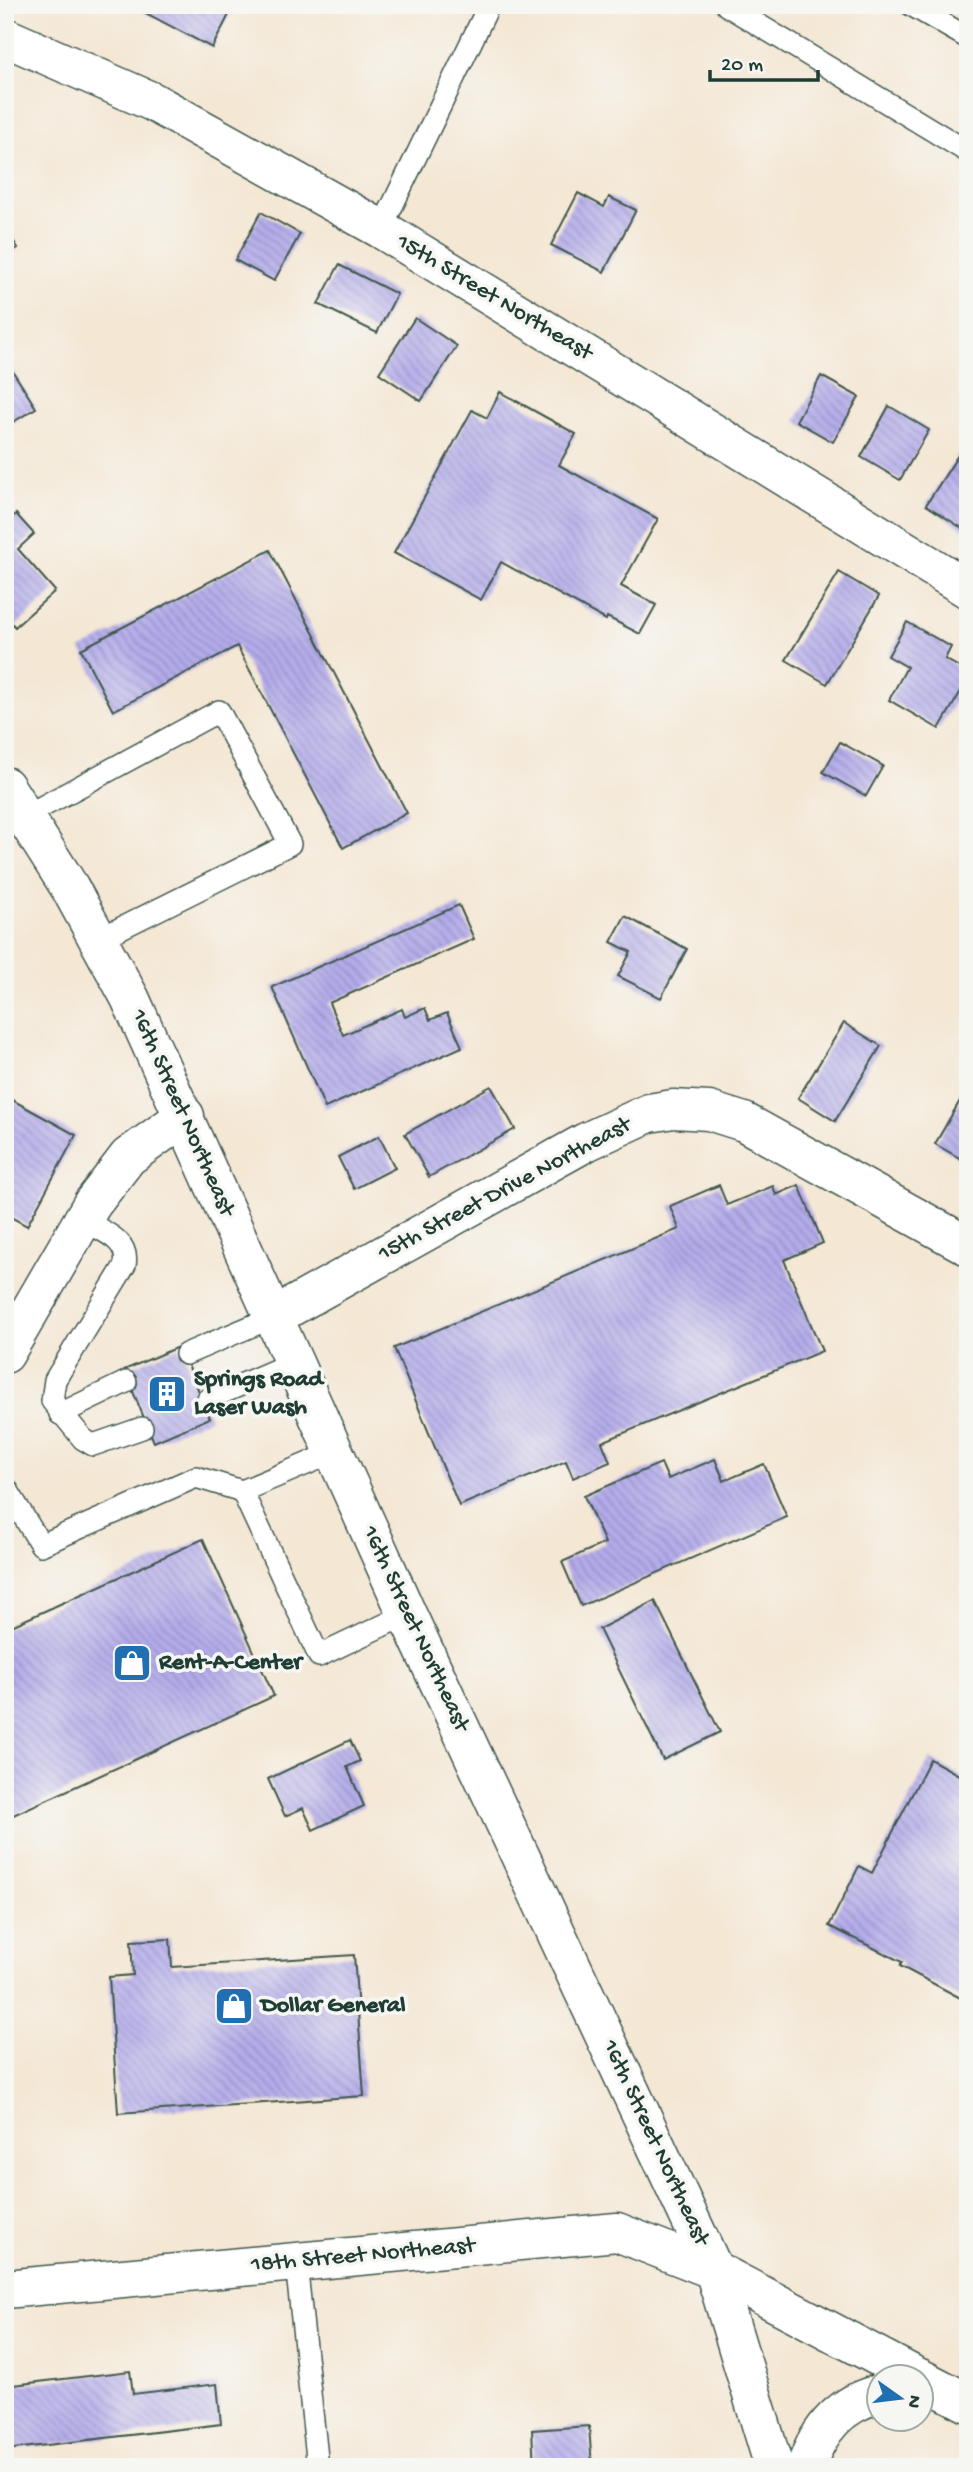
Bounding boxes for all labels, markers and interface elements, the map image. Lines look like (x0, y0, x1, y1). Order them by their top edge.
scale bar (710, 38, 819, 82)
text: 20 m (721, 54, 763, 79)
street label: 15th Street Northeast (390, 227, 599, 369)
street label: 16th Street Northeast (123, 1004, 242, 1223)
street label: 15th Street Drive Northeast (373, 1110, 638, 1269)
place label: Springs Road Laser Wash (194, 1366, 326, 1423)
building icon: Springs Road Laser Wash (146, 1373, 188, 1415)
street label: 16th Street Northeast (354, 1521, 476, 1738)
shop icon: Rent-A-Center (111, 1642, 153, 1684)
place label: Rent-A-Center (158, 1649, 304, 1678)
shop icon: Dollar General (213, 1985, 255, 2027)
place label: Dollar General (259, 1992, 406, 2021)
street label: 16th Street Northeast (594, 2035, 716, 2252)
street label: 18th Street Northeast (249, 2232, 478, 2280)
north arrow (864, 2364, 934, 2434)
text: N (900, 2392, 926, 2410)

